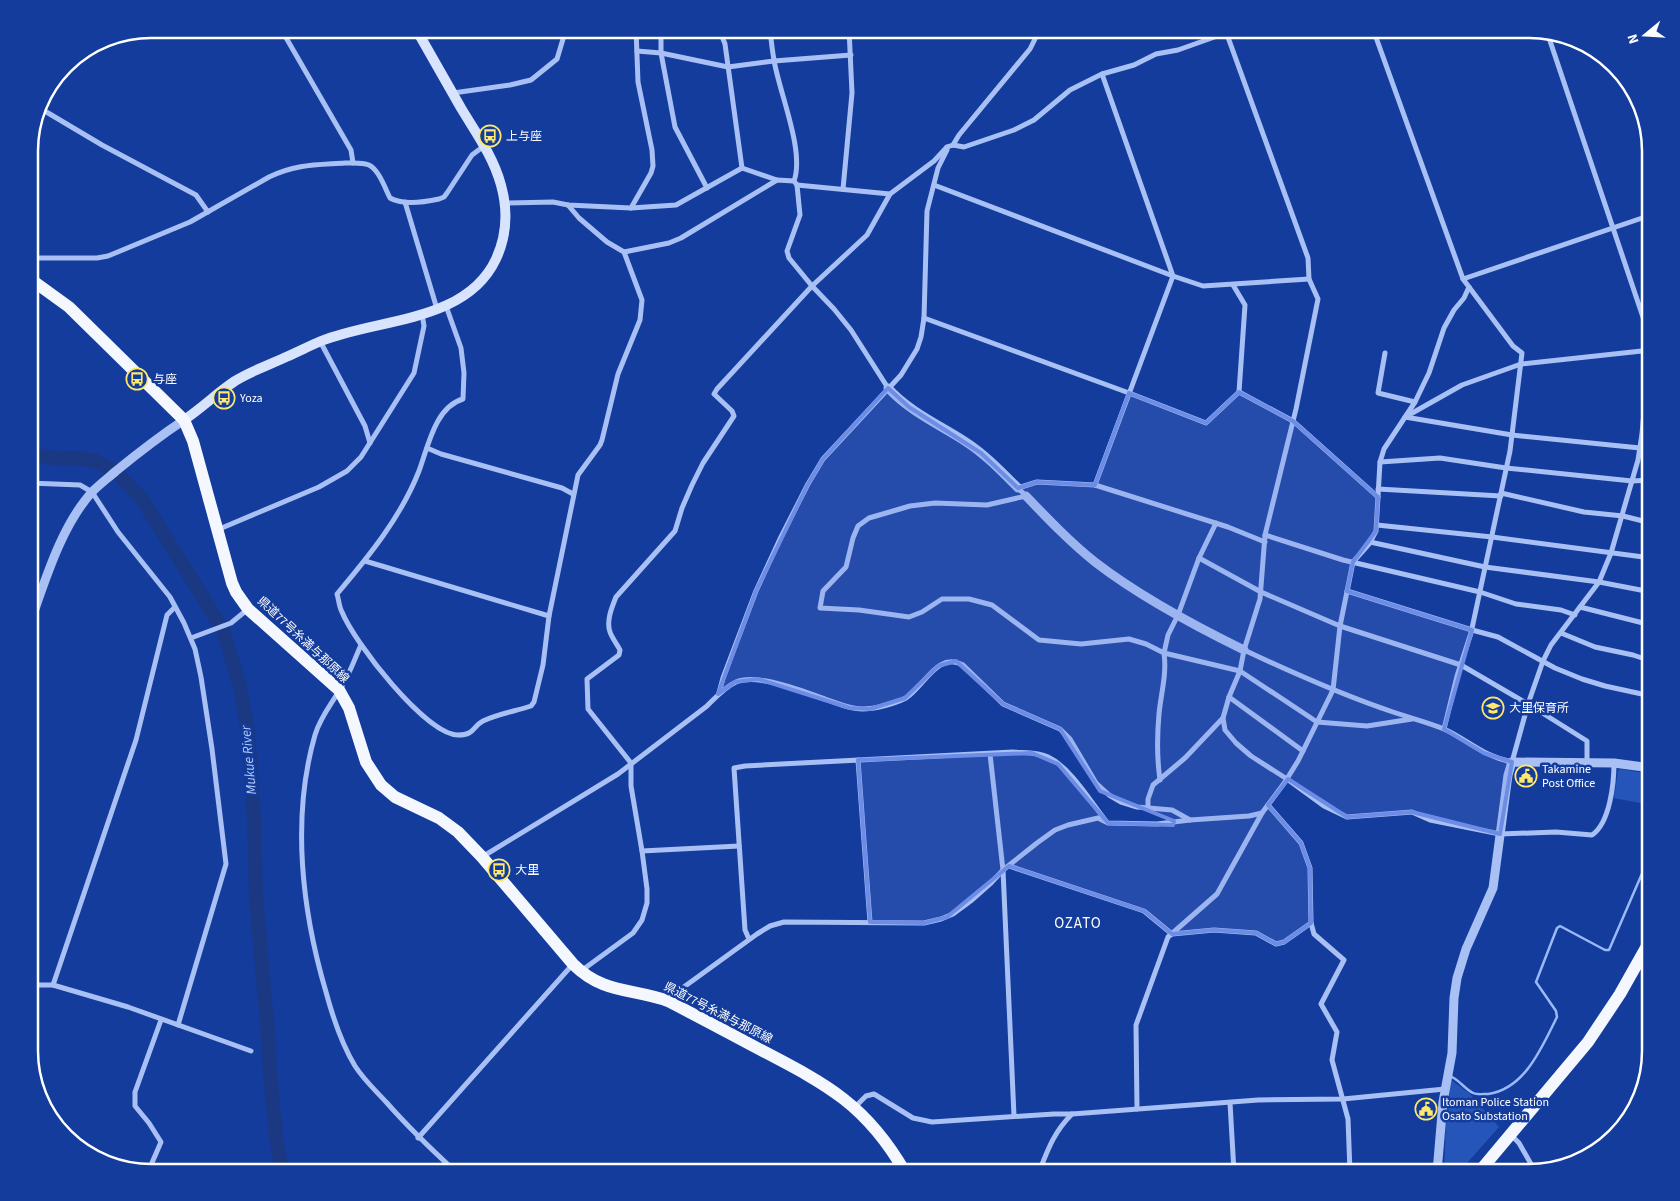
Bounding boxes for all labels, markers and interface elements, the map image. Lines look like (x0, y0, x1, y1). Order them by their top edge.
north arrow (1620, 10, 1670, 60)
text: N (1623, 31, 1645, 46)
bus stop icon: 上与座 (478, 124, 502, 148)
place label: 上与座 (506, 128, 542, 145)
bus stop icon: 与座 (125, 367, 149, 391)
place label: 与座 (153, 371, 177, 388)
bus stop icon: Yoza (212, 386, 236, 410)
place label: Yoza (239, 390, 263, 407)
street label: 県道77号糸満与那原線 (253, 593, 353, 687)
school or university icon: 大里保育所 (1481, 696, 1505, 720)
place label: 大里保育所 (1509, 700, 1569, 717)
water label: Mukue River (236, 723, 262, 795)
place label: Takamine Post Office (1542, 761, 1595, 792)
public building icon: Takamine Post Office (1514, 764, 1538, 788)
bus stop icon: 大里 (487, 858, 511, 882)
place label: 大里 (515, 862, 539, 879)
district label: OZATO (1054, 913, 1102, 934)
street label: 県道77号糸満与那原線 (661, 978, 775, 1048)
place label: Itoman Police Station Osato Substation (1442, 1094, 1549, 1125)
public building icon: Itoman Police Station Osato Substation (1414, 1097, 1438, 1121)

